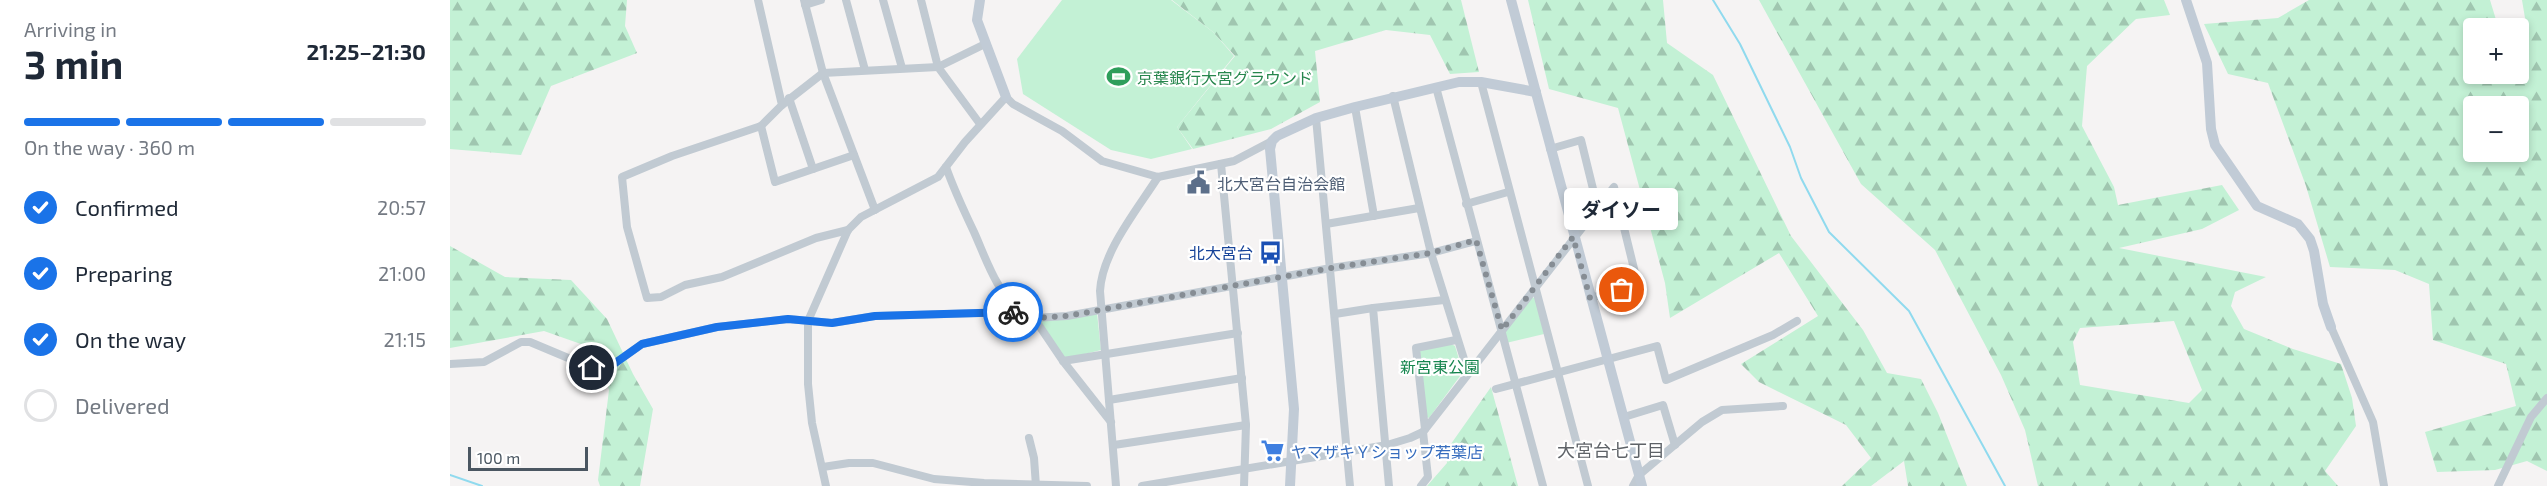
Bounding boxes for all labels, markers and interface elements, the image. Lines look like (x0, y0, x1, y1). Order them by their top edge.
text: Arriving in (24, 17, 117, 41)
map controls (2463, 18, 2529, 162)
button: + (2463, 18, 2529, 84)
text: 21:25–21:30 (307, 38, 426, 64)
text: 3 min (24, 40, 123, 87)
sports icon: 京葉銀行大宮グラウンド (1106, 64, 1132, 90)
place label: 京葉銀行大宮グラウンド (1137, 68, 1313, 87)
button: − (2463, 96, 2529, 162)
text: On the way · 360 m (24, 135, 195, 159)
public building icon: 北大宮台自治会館 (1186, 170, 1212, 196)
place label: 北大宮台自治会館 (1217, 174, 1345, 193)
callout: ダイソー (1565, 188, 1679, 230)
icon: check (24, 191, 57, 224)
text: Confirmed (75, 194, 179, 220)
text: 20:57 (377, 195, 426, 219)
text: ダイソー (1581, 197, 1661, 221)
bus stop icon: 北大宮台 (1258, 239, 1284, 265)
place label: 北大宮台 (1189, 243, 1253, 262)
icon: check (24, 257, 57, 290)
text: Preparing (75, 260, 173, 286)
text: 21:00 (378, 261, 426, 285)
pin (1596, 264, 1647, 315)
icon: bag (1605, 273, 1638, 306)
courier (983, 282, 1043, 342)
icon: bike (997, 296, 1030, 329)
icon: check (24, 323, 57, 356)
text: On the way (75, 326, 186, 352)
text: 21:15 (383, 327, 426, 351)
pin (566, 342, 617, 393)
icon: home (575, 351, 608, 384)
park label: 新宮東公園 (1400, 357, 1480, 376)
text: Delivered (75, 392, 170, 418)
supermarket icon: ヤマザキＹショップ若葉店 (1260, 438, 1286, 464)
district label: 大宮台七丁目 (1557, 439, 1665, 461)
place label: ヤマザキＹショップ若葉店 (1291, 442, 1483, 461)
scale bar (468, 444, 588, 472)
text: 100 m (477, 448, 520, 467)

